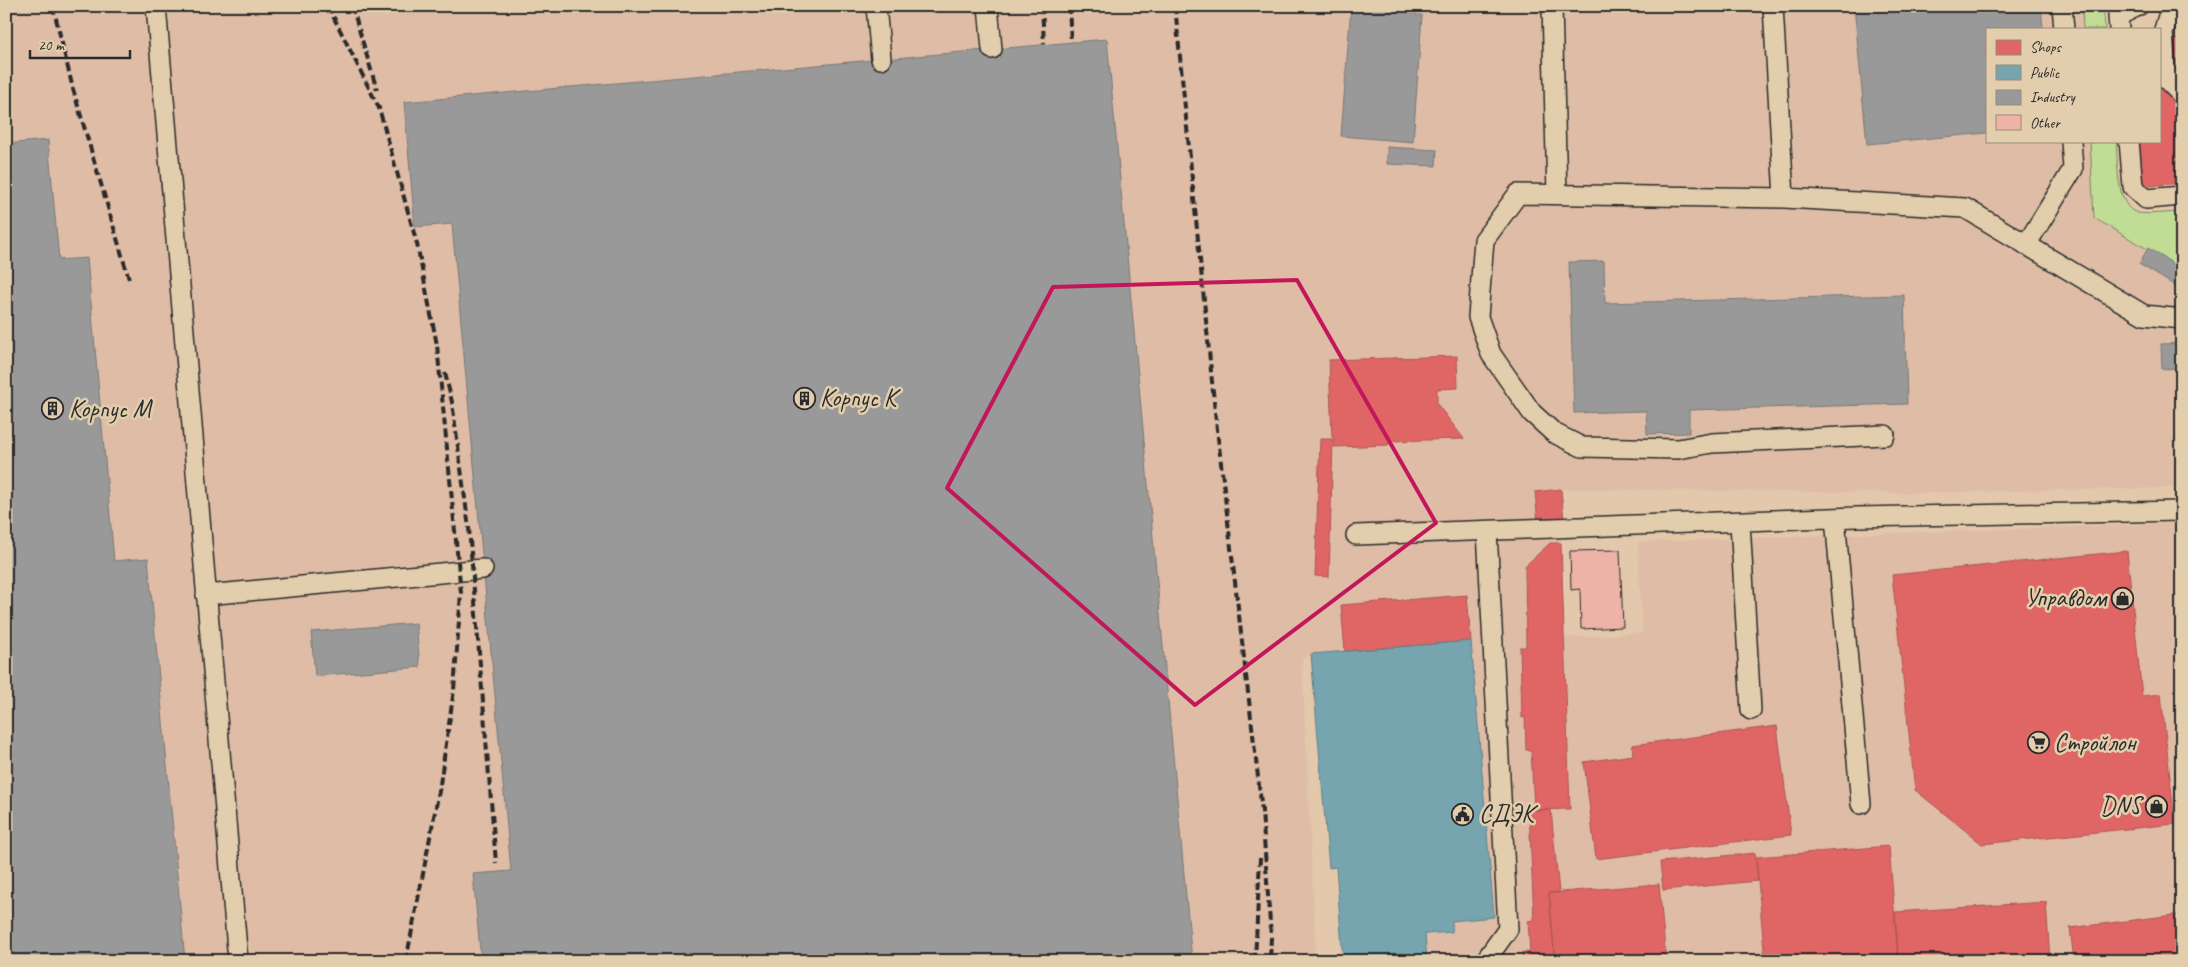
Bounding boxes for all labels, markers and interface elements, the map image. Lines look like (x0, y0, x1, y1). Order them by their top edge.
scale bar (30, 28, 130, 60)
legend (1986, 28, 2160, 142)
text: 20 m (38, 36, 65, 55)
text: Shops (2030, 38, 2063, 57)
text: Public (2030, 64, 2060, 83)
text: Industry (2030, 88, 2077, 107)
text: Other (2030, 114, 2061, 133)
place label: Корпус К (820, 382, 901, 414)
building icon: Корпус К (792, 386, 816, 410)
place label: Корпус М (69, 393, 153, 425)
building icon: Корпус М (41, 397, 65, 421)
place label: Управдом (2025, 582, 2108, 614)
shop icon: Управдом (2110, 586, 2134, 610)
place label: Стройлон (2054, 727, 2137, 759)
supermarket icon: Стройлон (2026, 731, 2050, 755)
place label: DNS (2100, 790, 2145, 822)
shop icon: DNS (2145, 794, 2169, 818)
place label: СДЭК (1479, 798, 1538, 830)
public building icon: СДЭК (1451, 802, 1475, 826)

